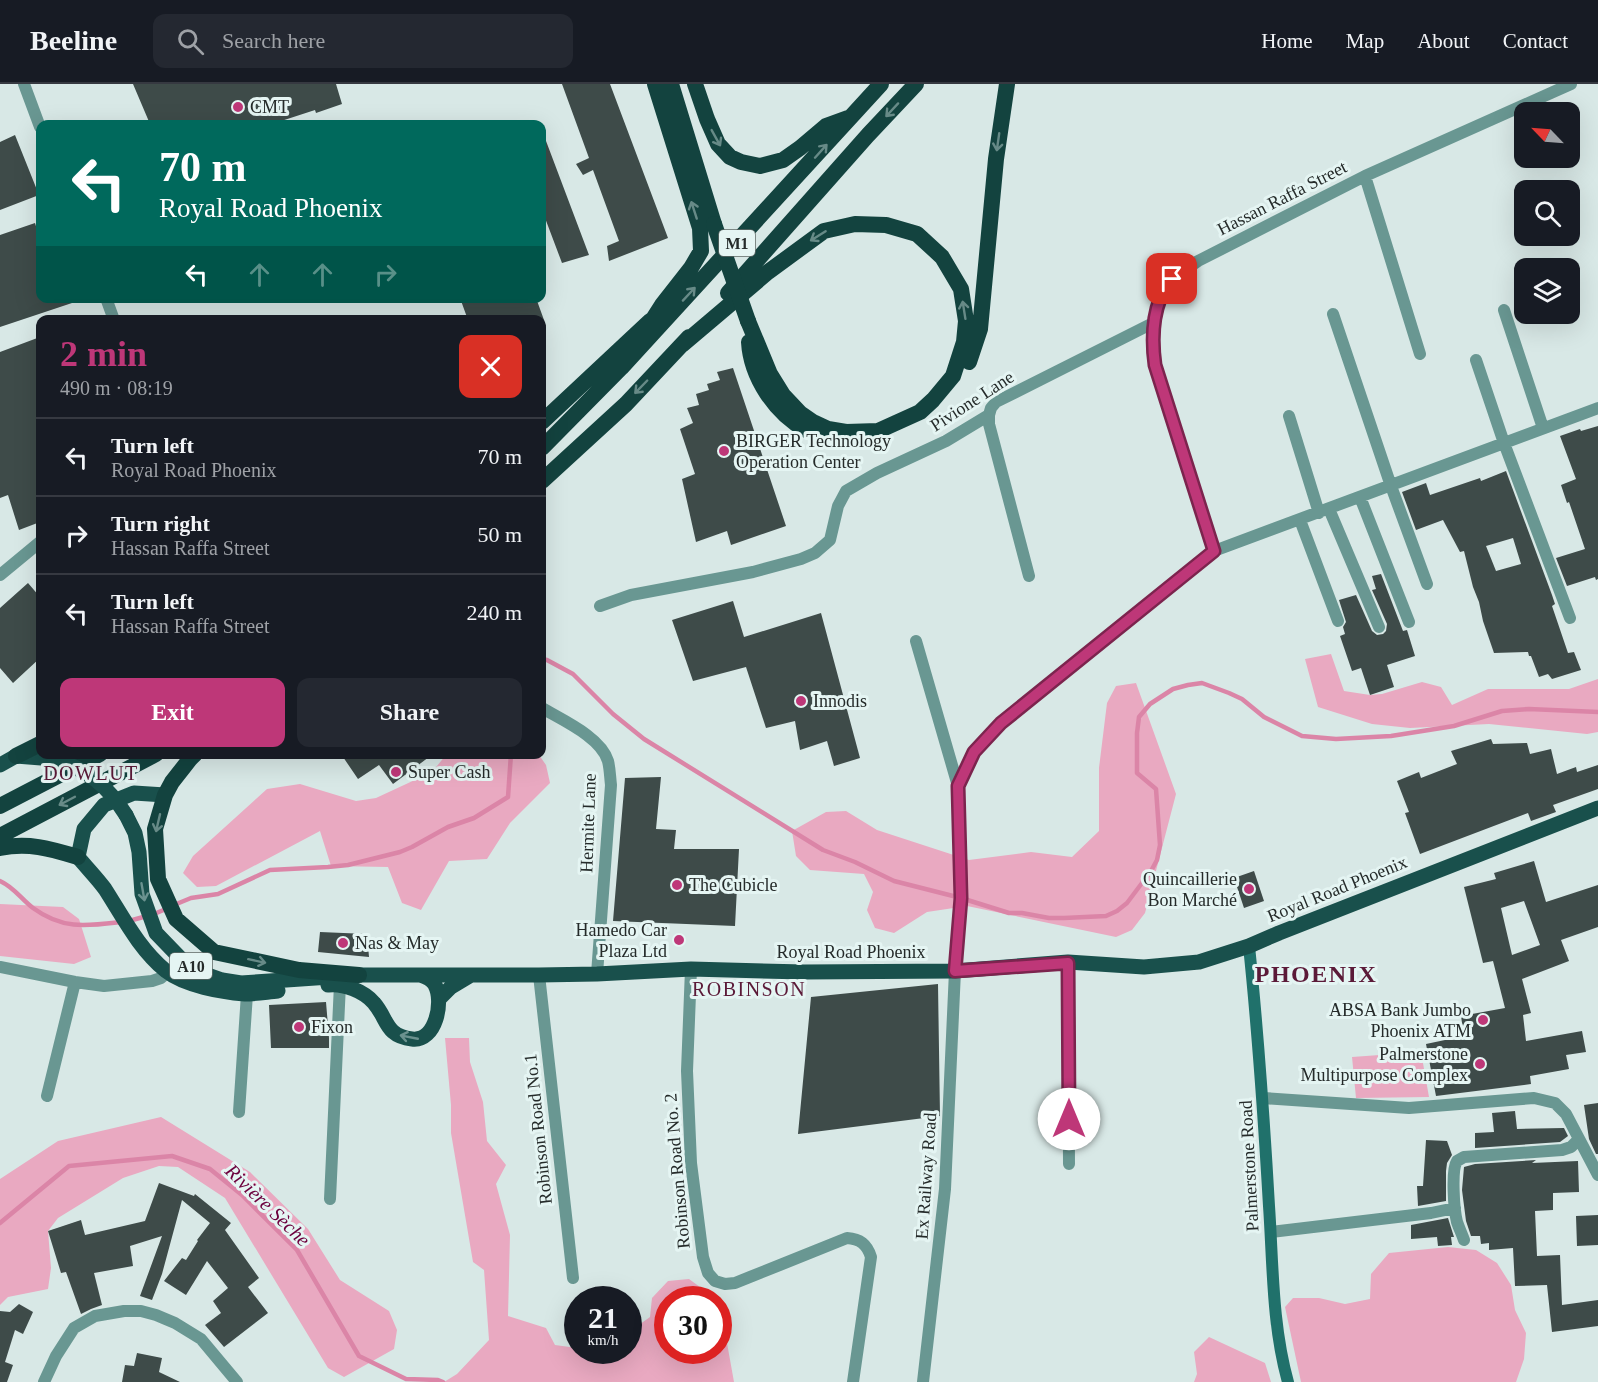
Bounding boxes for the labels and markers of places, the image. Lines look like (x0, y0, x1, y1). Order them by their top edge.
place label: CMT (250, 97, 289, 117)
marker: CMT (231, 100, 245, 114)
pin (1146, 253, 1197, 304)
place label: BIRGER Technology Operation Center (736, 431, 891, 472)
marker: BIRGER Technology Operation Center (717, 444, 731, 458)
place label: Innodis (813, 691, 867, 711)
marker: Innodis (794, 694, 808, 708)
place label: Super Cash (408, 762, 491, 782)
marker: Super Cash (389, 765, 403, 779)
place label: Quincaillerie Bon Marché (1143, 869, 1237, 910)
place label: The Cubicle (689, 875, 777, 895)
marker: The Cubicle (670, 878, 684, 892)
marker: Quincaillerie Bon Marché (1242, 882, 1256, 896)
place label: Hamedo Car Plaza Ltd (576, 920, 667, 961)
place label: Nas & May (355, 933, 439, 953)
marker: Hamedo Car Plaza Ltd (672, 933, 686, 947)
marker: Nas & May (336, 936, 350, 950)
place label: ABSA Bank Jumbo Phoenix ATM (1329, 1000, 1471, 1041)
marker: ABSA Bank Jumbo Phoenix ATM (1476, 1013, 1490, 1027)
place label: Fixon (311, 1017, 353, 1037)
marker: Fixon (292, 1020, 306, 1034)
place label: Palmerstone Multipurpose Complex (1301, 1044, 1468, 1085)
marker: Palmerstone Multipurpose Complex (1473, 1057, 1487, 1071)

